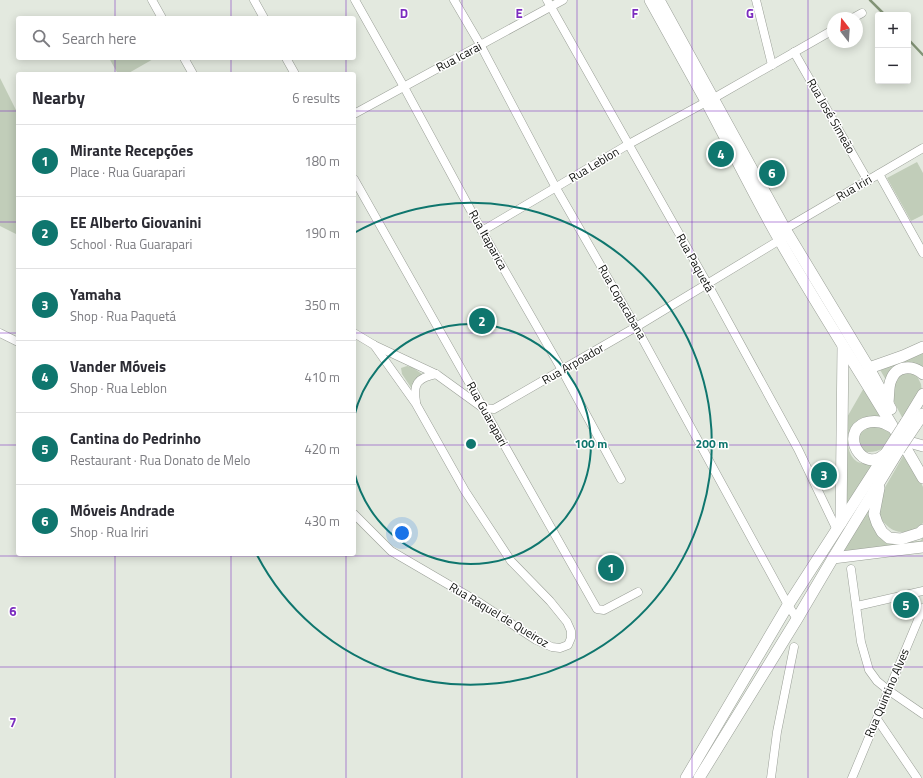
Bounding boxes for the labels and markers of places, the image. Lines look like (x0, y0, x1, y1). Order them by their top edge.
pin: 4 (708, 139, 734, 169)
pin: 6 (759, 158, 785, 188)
pin: 2 (469, 306, 495, 336)
centre of rings (464, 437, 478, 451)
pin: 3 (811, 460, 837, 490)
pin: 1 (598, 553, 624, 583)
pin: 5 (893, 590, 919, 620)

